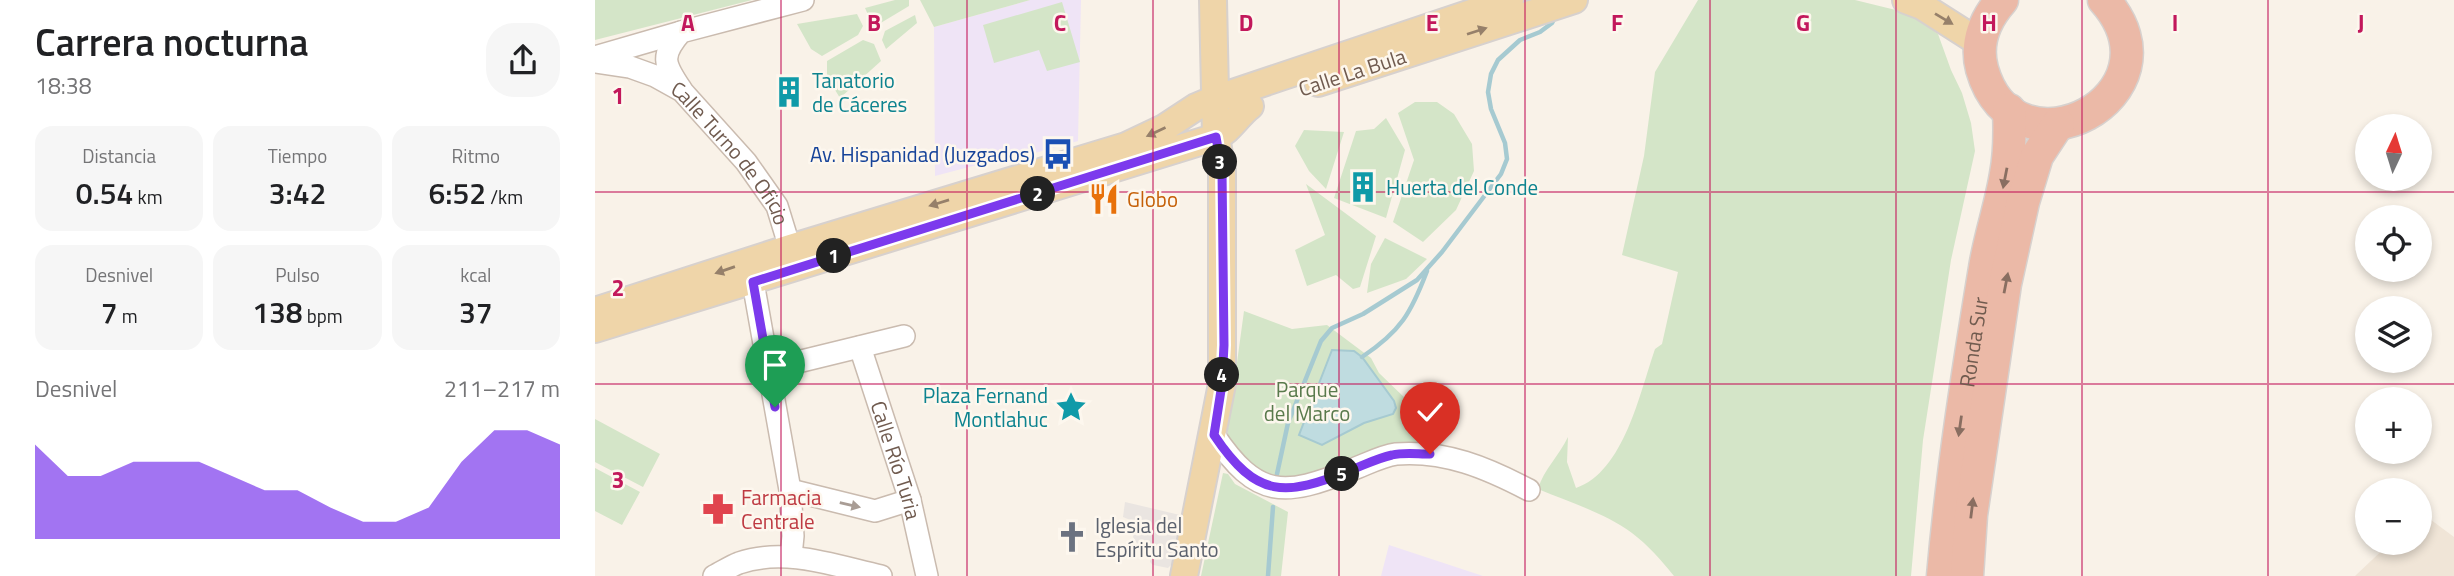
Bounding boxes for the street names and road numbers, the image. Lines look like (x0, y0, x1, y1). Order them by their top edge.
street label: Calle La Bula (1294, 39, 1410, 104)
street label: Calle Turno de Oficio (666, 72, 798, 229)
street label: Ronda Sur (1950, 294, 1996, 389)
street label: Calle Río Turia (863, 397, 930, 523)

